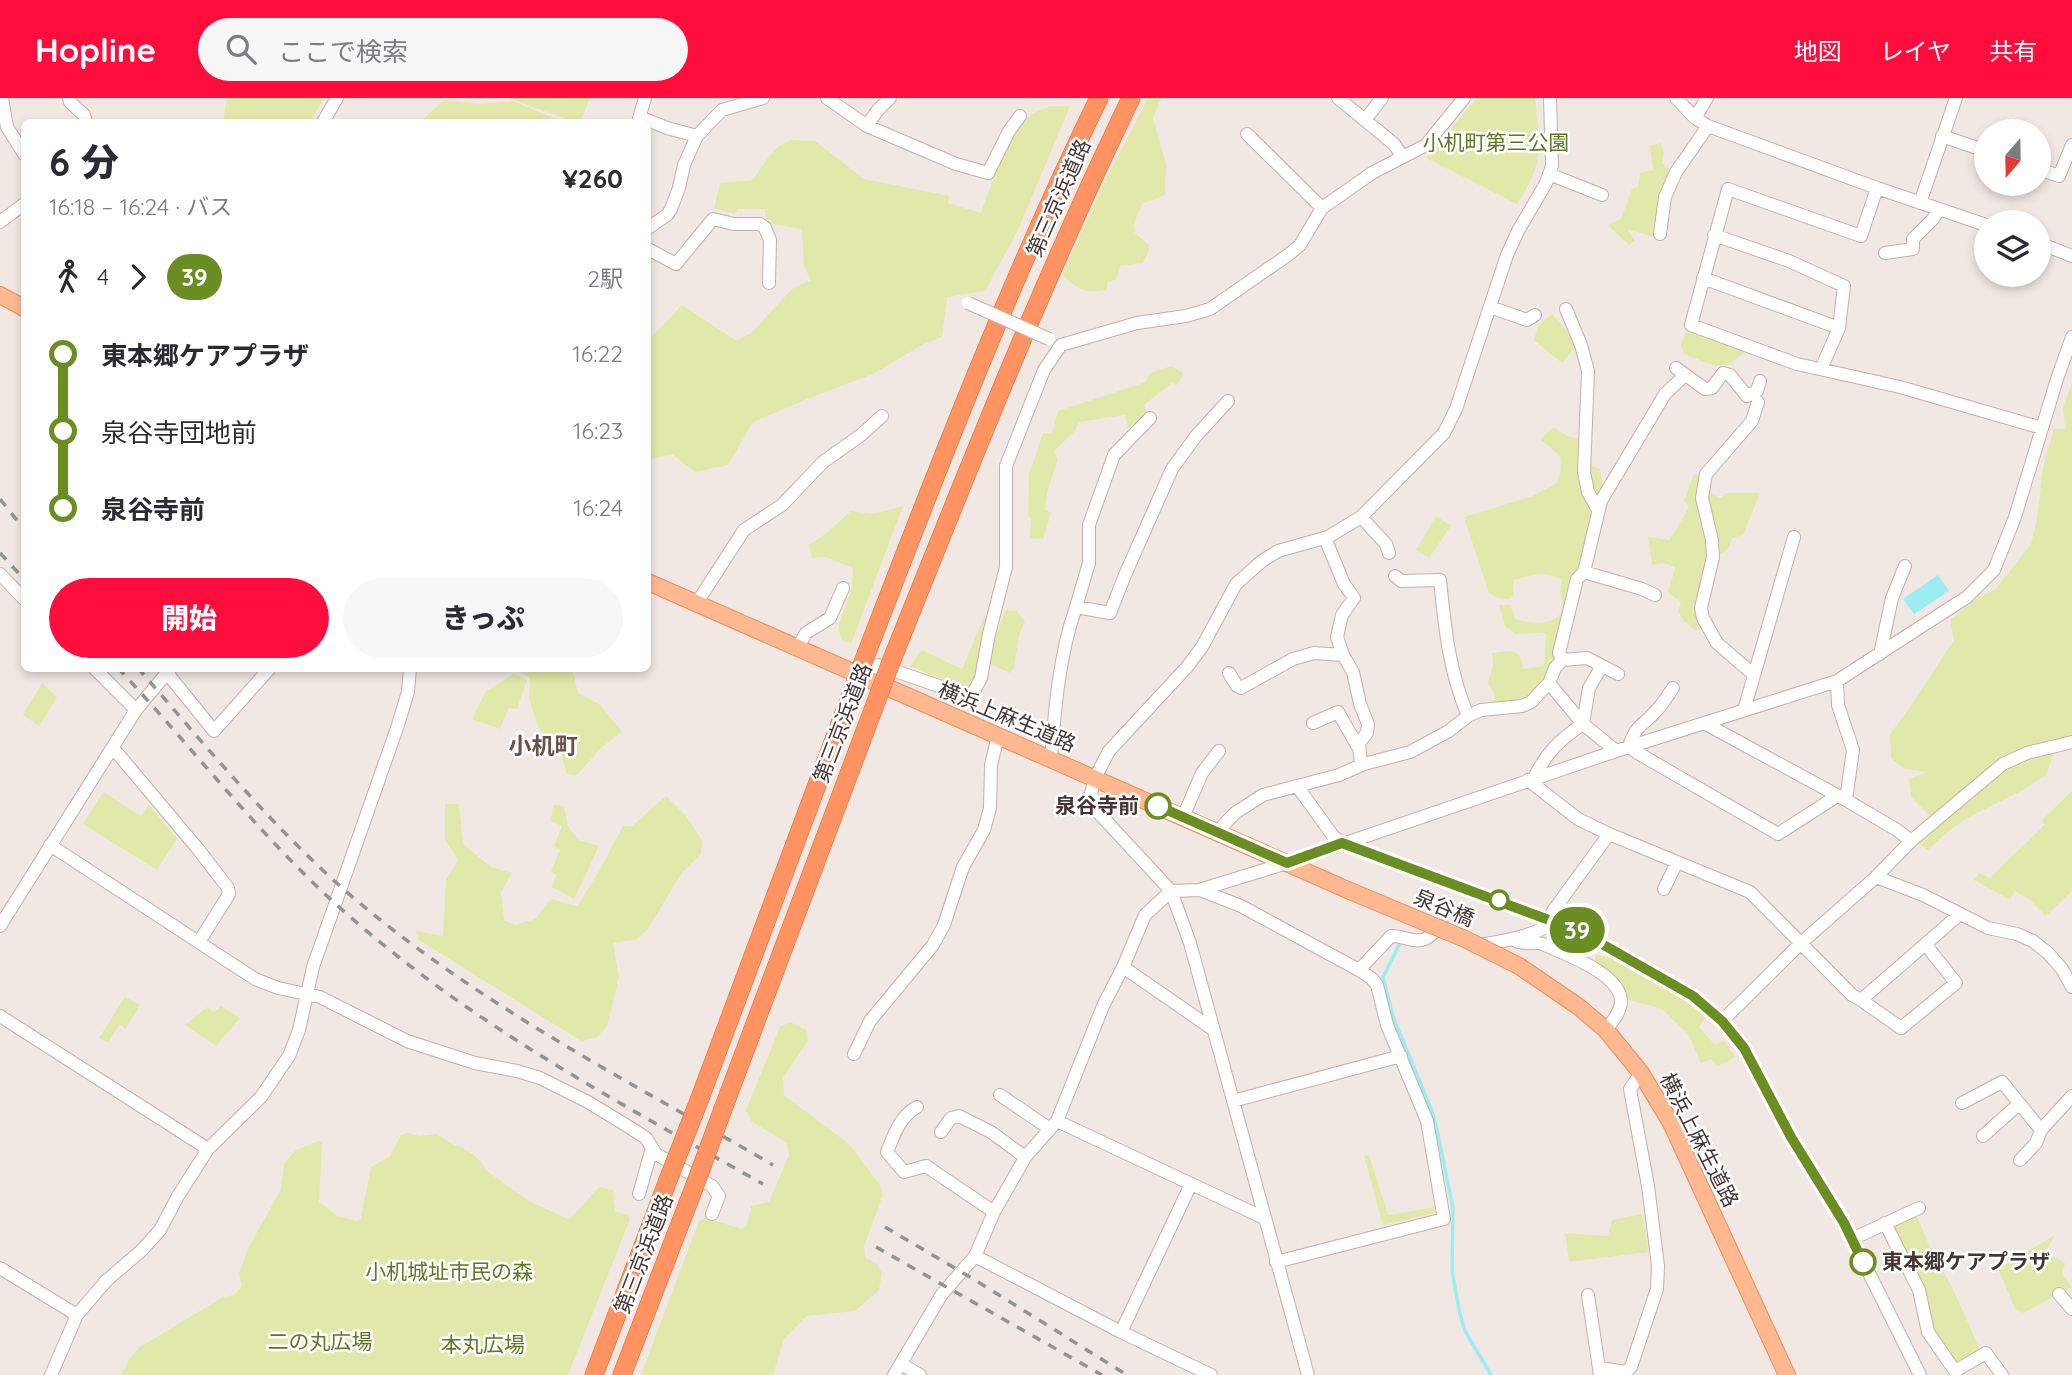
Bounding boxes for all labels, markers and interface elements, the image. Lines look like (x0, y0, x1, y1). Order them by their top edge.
search box (198, 18, 688, 81)
text: Hopline (35, 29, 156, 70)
icon: search (222, 30, 260, 68)
text: ここで検索 (278, 35, 408, 68)
text: 地図 (1794, 36, 1842, 66)
text: レイヤ (1880, 36, 1951, 66)
text: 共有 (1989, 36, 2037, 66)
north arrow (1974, 119, 2051, 196)
map controls (1974, 119, 2051, 287)
park label: 小机町第三公園 (1423, 129, 1570, 155)
street label: 第三京浜道路 (1021, 135, 1096, 260)
text: 6 分 (49, 138, 119, 186)
text: ¥260 (562, 162, 623, 195)
text: 16:18 – 16:24 · バス (49, 192, 232, 221)
button: layers (1974, 210, 2051, 287)
icon: walk (49, 258, 87, 296)
icon: forward (119, 258, 157, 296)
text: 4 (97, 262, 109, 291)
text: 39 (181, 262, 208, 292)
text: 2駅 (587, 264, 623, 293)
text: 東本郷ケアプラザ (101, 339, 309, 372)
text: 16:22 (572, 339, 623, 368)
text: 泉谷寺団地前 (101, 416, 257, 449)
text: 16:23 (573, 416, 623, 445)
text: 泉谷寺前 (101, 493, 205, 526)
text: 16:24 (573, 493, 623, 522)
button: 開始 (49, 578, 329, 658)
button: きっぷ (343, 578, 623, 658)
street label: 第三京浜道路 (807, 659, 877, 786)
street label: 横浜上麻生道路 (935, 675, 1080, 757)
district label: 小机町 (509, 731, 578, 760)
place label: 泉谷寺前 (1055, 792, 1139, 818)
marker: 泉谷寺前 (1145, 793, 1171, 819)
street label: 泉谷橋 (1410, 883, 1478, 931)
unlabelled marker (1489, 890, 1509, 910)
line badge: 39 (1546, 907, 1608, 953)
text: 39 (1564, 915, 1590, 945)
street label: 横浜上麻生道路 (1655, 1068, 1745, 1211)
street label: 第三京浜道路 (608, 1190, 678, 1317)
place label: 東本郷ケアプラザ (1882, 1248, 2050, 1274)
marker: 東本郷ケアプラザ (1850, 1249, 1876, 1275)
park label: 小机城址市民の森 (365, 1258, 533, 1284)
park label: 二の丸広場 (268, 1328, 373, 1354)
park label: 本丸広場 (441, 1331, 525, 1357)

